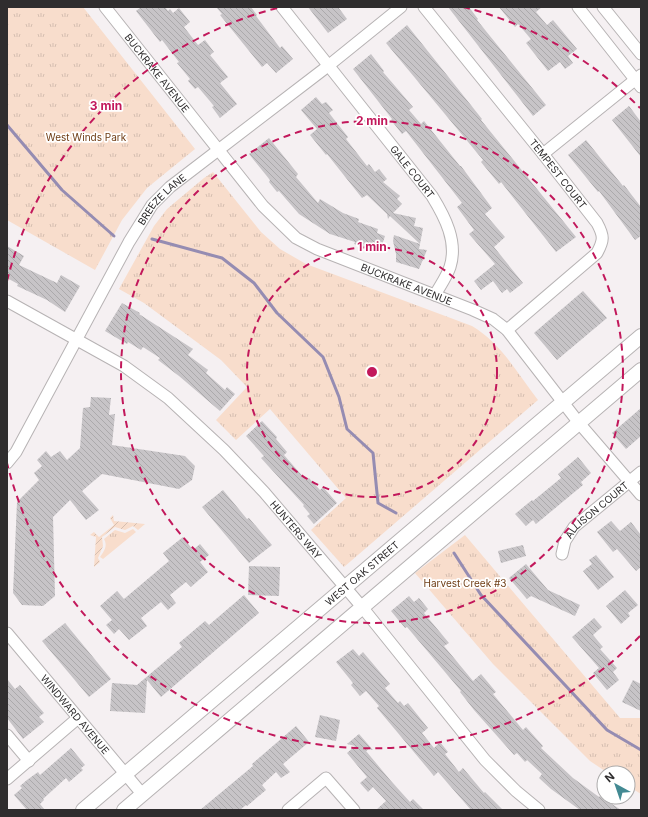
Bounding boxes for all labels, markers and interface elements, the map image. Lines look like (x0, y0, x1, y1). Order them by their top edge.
street label: BUCKRAKE AVENUE (122, 31, 192, 115)
text: 3 min (90, 98, 122, 113)
text: 2 min (356, 113, 388, 128)
park label: West Winds Park (46, 131, 127, 143)
street label: TEMPEST COURT (527, 137, 589, 211)
street label: GALE COURT (388, 143, 437, 200)
street label: BREEZE LANE (135, 171, 188, 227)
text: 1 min (357, 239, 387, 254)
street label: BUCKRAKE AVENUE (359, 261, 454, 307)
centre of rings (365, 365, 379, 379)
street label: ALLISON COURT (562, 479, 631, 541)
street label: HUNTERS WAY (268, 498, 324, 561)
street label: WEST OAK STREET (323, 538, 401, 608)
park label: Harvest Creek #3 (424, 577, 506, 589)
street label: WINDWARD AVENUE (38, 672, 112, 756)
north arrow (596, 765, 636, 805)
text: N (602, 769, 617, 785)

